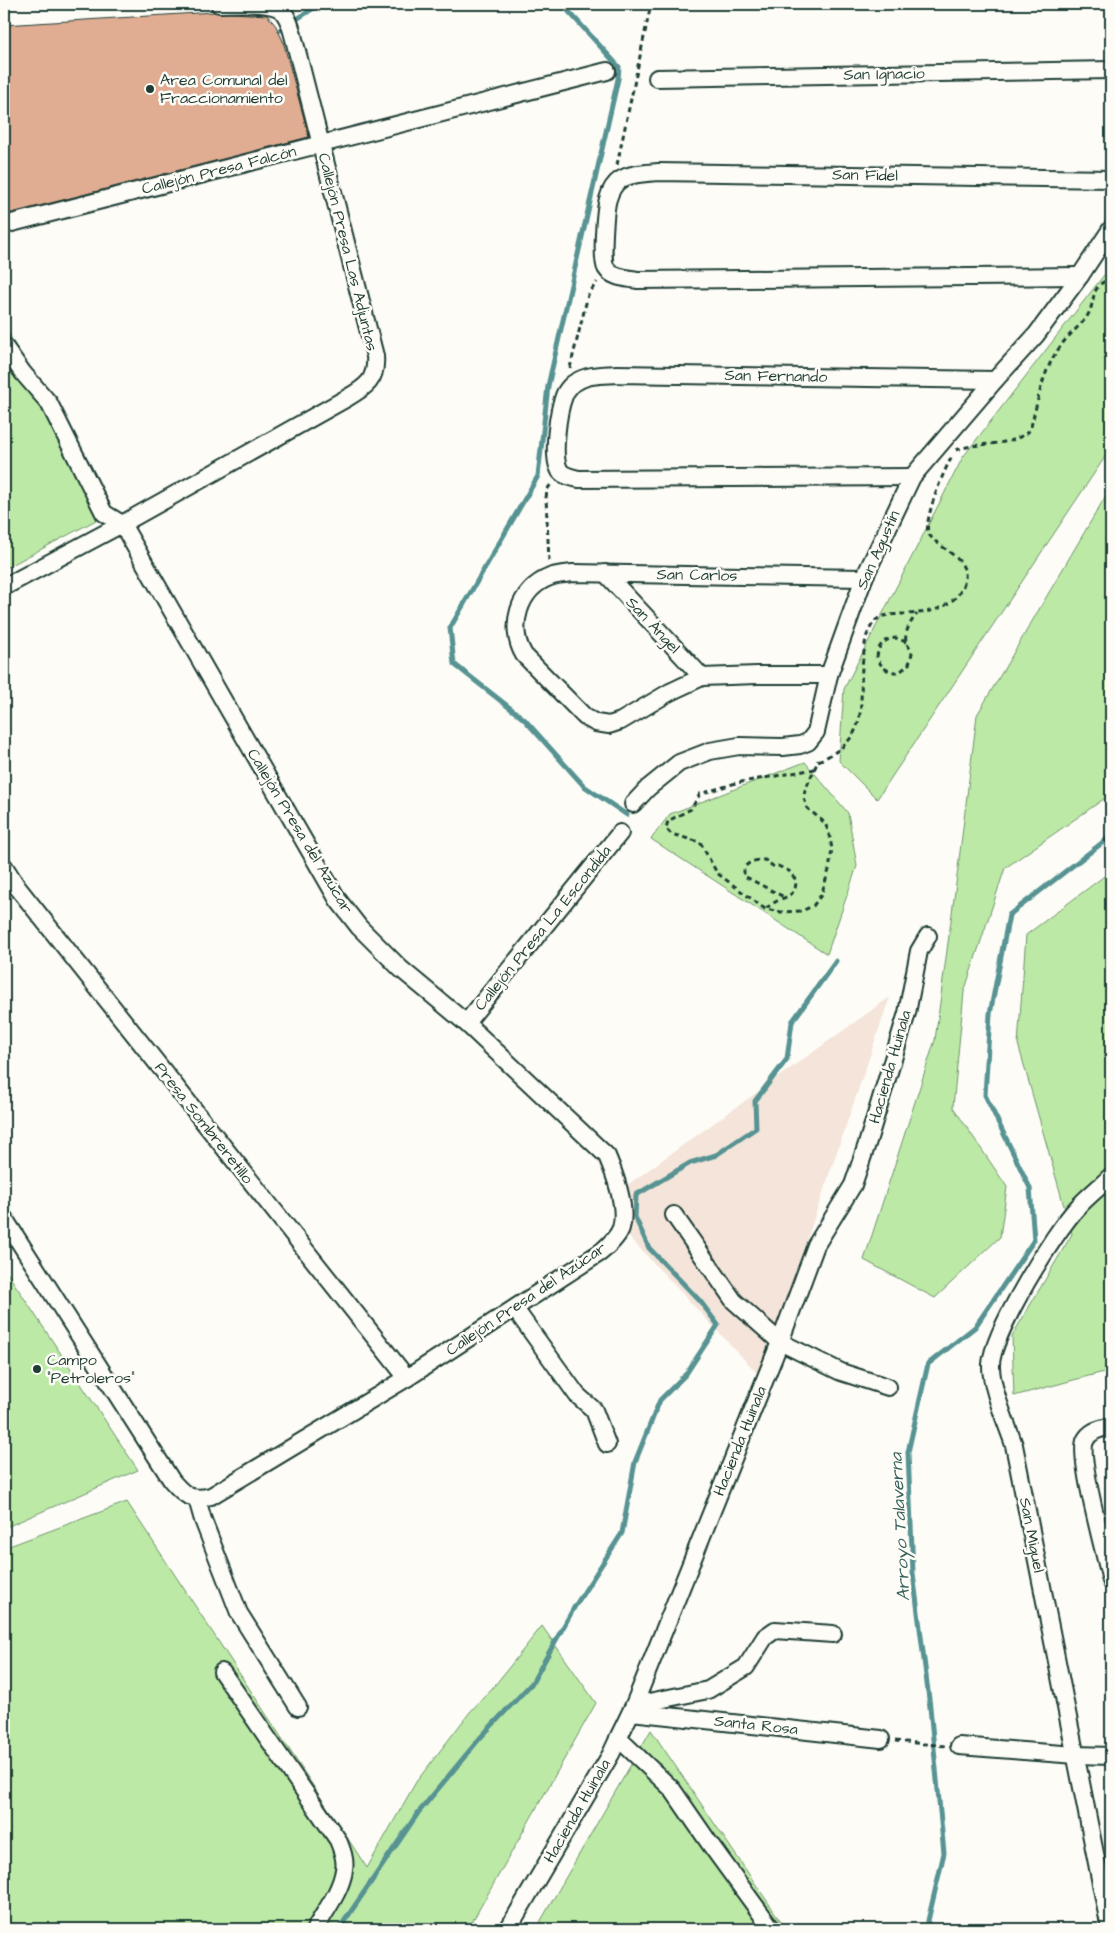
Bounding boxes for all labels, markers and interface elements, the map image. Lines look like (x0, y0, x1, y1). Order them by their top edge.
street label: San Ignacio (843, 62, 925, 87)
place label: Area Comunal del Fraccionamiento (160, 69, 288, 109)
marker: Area Comunal del Fraccionamiento (144, 83, 156, 95)
street label: Callejón Presa Falcón (139, 140, 299, 200)
street label: Callejón Presa Las Adjuntas (313, 151, 383, 353)
street label: San Fidel (832, 163, 898, 187)
street label: San Fernando (724, 364, 828, 388)
street label: San Agustín (851, 507, 906, 593)
street label: San Carlos (656, 563, 738, 587)
street label: San Ángel (620, 592, 685, 659)
street label: Callejón Presa del Azúcar (242, 744, 358, 918)
street label: Callejón Presa La Escondida (469, 841, 617, 1015)
street label: Hacienda Huinala (863, 1008, 917, 1126)
street label: Presa Sombreretillo (150, 1058, 258, 1188)
street label: Callejón Presa del Azúcar (442, 1237, 611, 1361)
place label: Campo "Petroleros" (47, 1349, 135, 1389)
marker: Campo "Petroleros" (31, 1363, 43, 1375)
street label: Hacienda Huinala (708, 1383, 772, 1499)
water label: Arroyo Talaverna (884, 1451, 917, 1602)
street label: San Miguel (1013, 1496, 1050, 1575)
street label: Santa Rosa (713, 1710, 799, 1740)
street label: Hacienda Huinala (538, 1755, 616, 1867)

